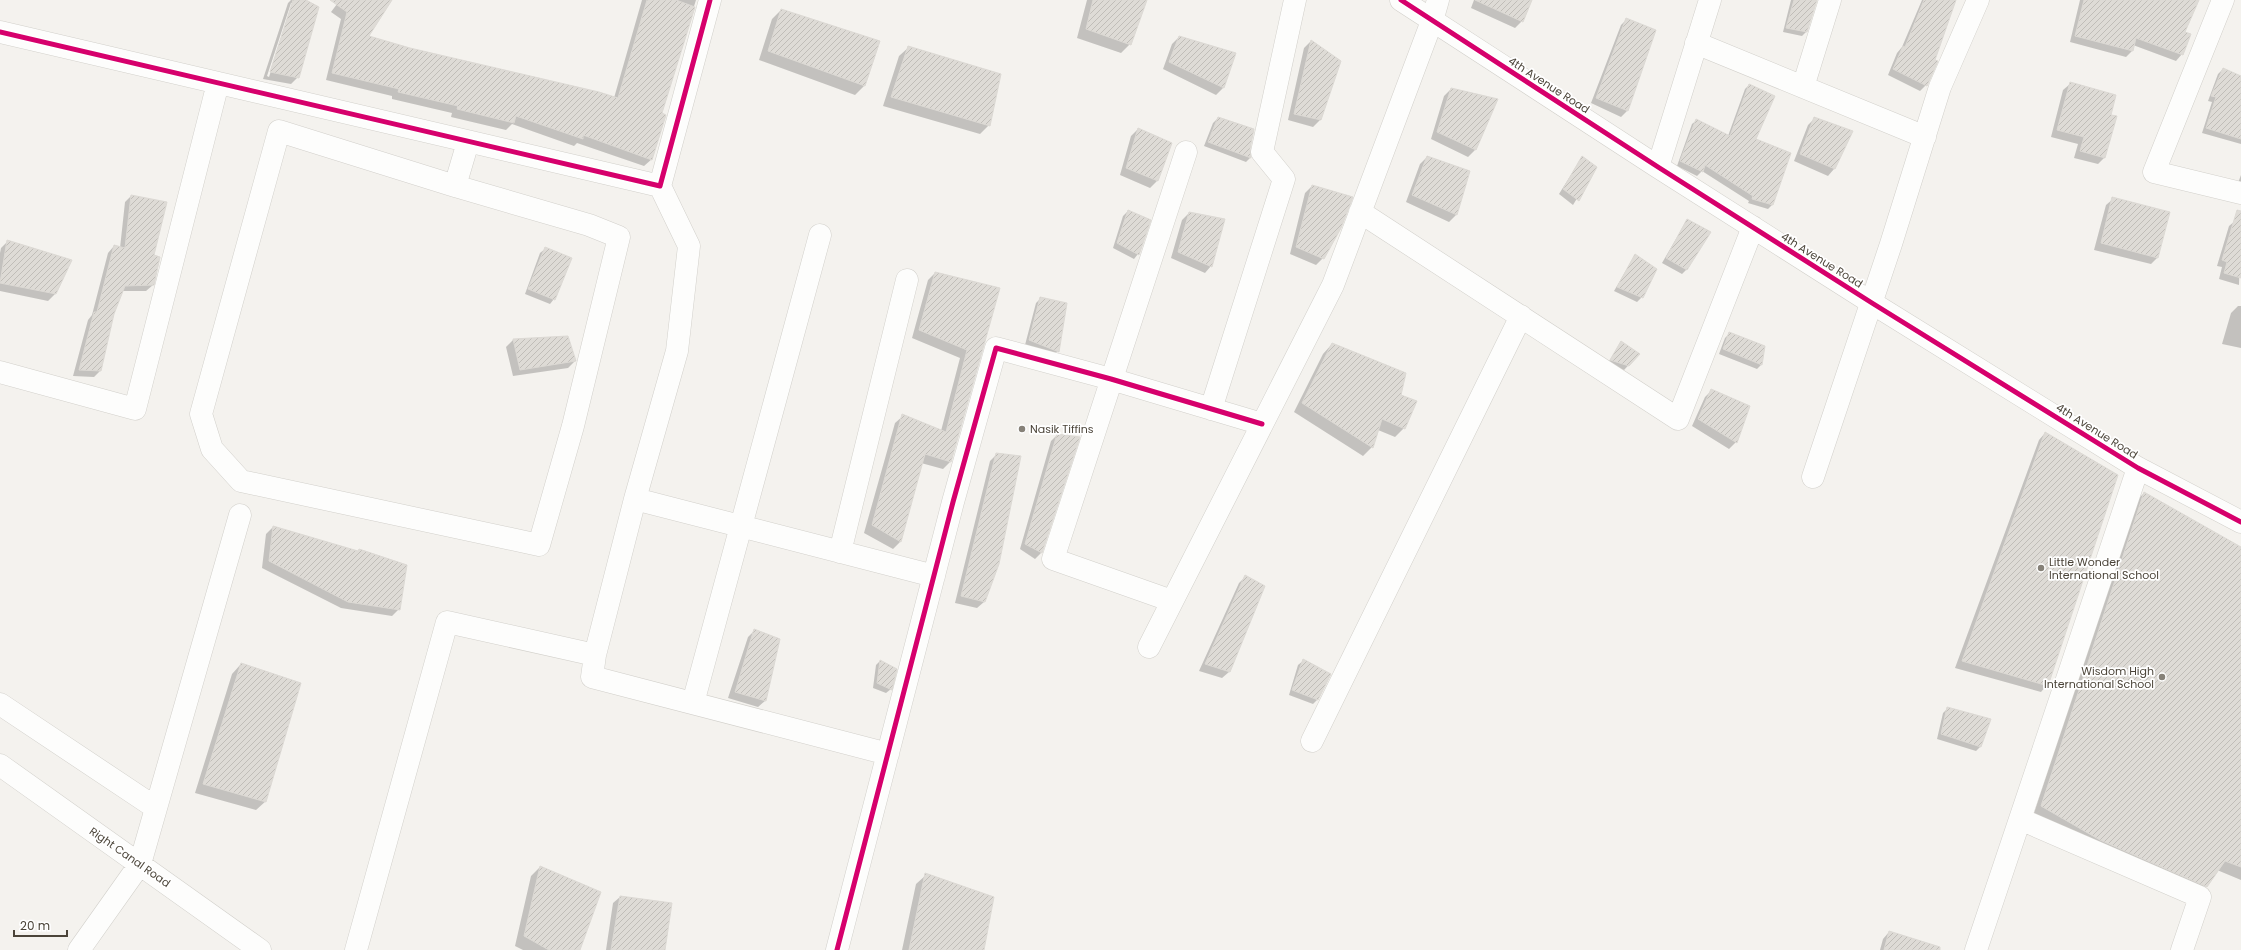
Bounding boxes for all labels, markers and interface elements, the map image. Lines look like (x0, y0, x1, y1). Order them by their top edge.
street label: 4th Avenue Road (1505, 53, 1593, 117)
street label: 4th Avenue Road (1778, 228, 1866, 292)
street label: 4th Avenue Road (2053, 399, 2141, 463)
place label: Nasik Tiffins (1030, 421, 1094, 437)
marker: Nasik Tiffins (1017, 424, 1027, 434)
place label: Little Wonder International School (2049, 554, 2159, 583)
marker: Little Wonder International School (2036, 563, 2046, 573)
place label: Wisdom High International School (2044, 663, 2154, 692)
marker: Wisdom High International School (2157, 672, 2167, 682)
street label: Right Canal Road (86, 823, 174, 891)
scale bar (14, 912, 67, 938)
text: 20 m (20, 917, 50, 934)

